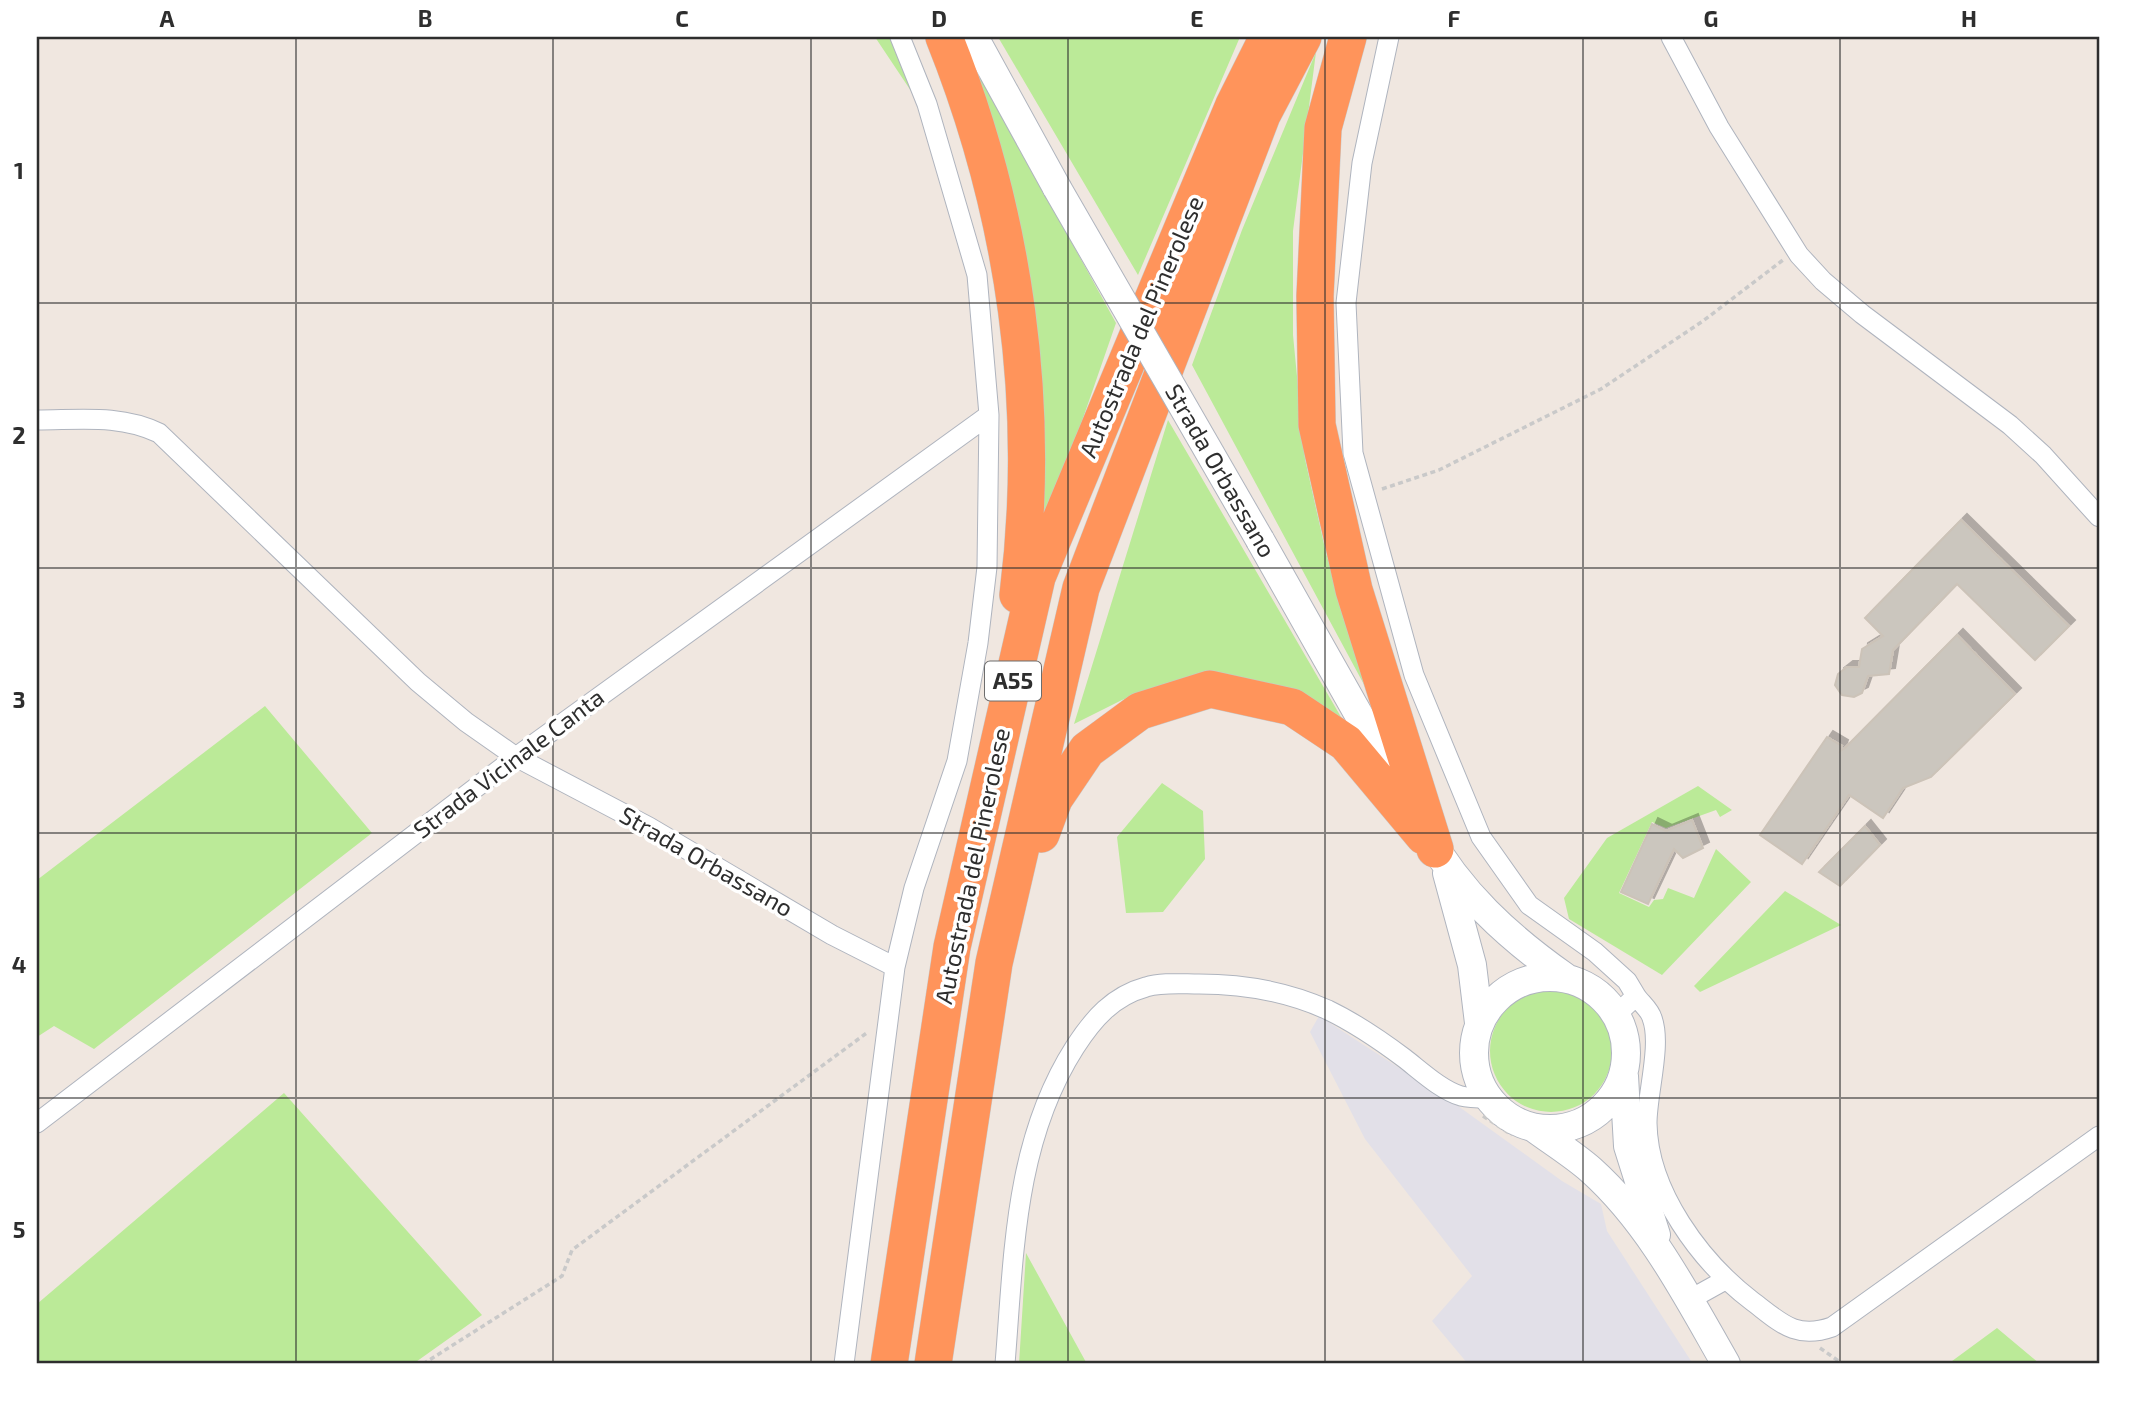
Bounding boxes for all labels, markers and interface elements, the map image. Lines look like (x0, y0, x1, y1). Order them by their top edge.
text: A (159, 4, 175, 32)
text: B (418, 4, 432, 32)
text: C (675, 4, 689, 32)
text: D (931, 4, 947, 32)
text: E (1190, 4, 1204, 32)
text: F (1448, 4, 1461, 32)
text: G (1704, 4, 1718, 32)
text: H (1961, 4, 1977, 32)
text: 1 (14, 156, 24, 184)
street label: Autostrada del Pinerolese (1072, 191, 1209, 462)
street label: Strada Orbassano (1160, 378, 1283, 562)
text: 2 (12, 421, 26, 449)
road number: A55 (985, 662, 1041, 701)
street label: Strada Vicinale Canta (407, 682, 609, 844)
text: 3 (12, 685, 26, 713)
street label: Autostrada del Pinerolese (928, 725, 1015, 1006)
street label: Strada Orbassano (615, 799, 799, 922)
text: 4 (12, 950, 26, 978)
text: 5 (13, 1215, 25, 1243)

